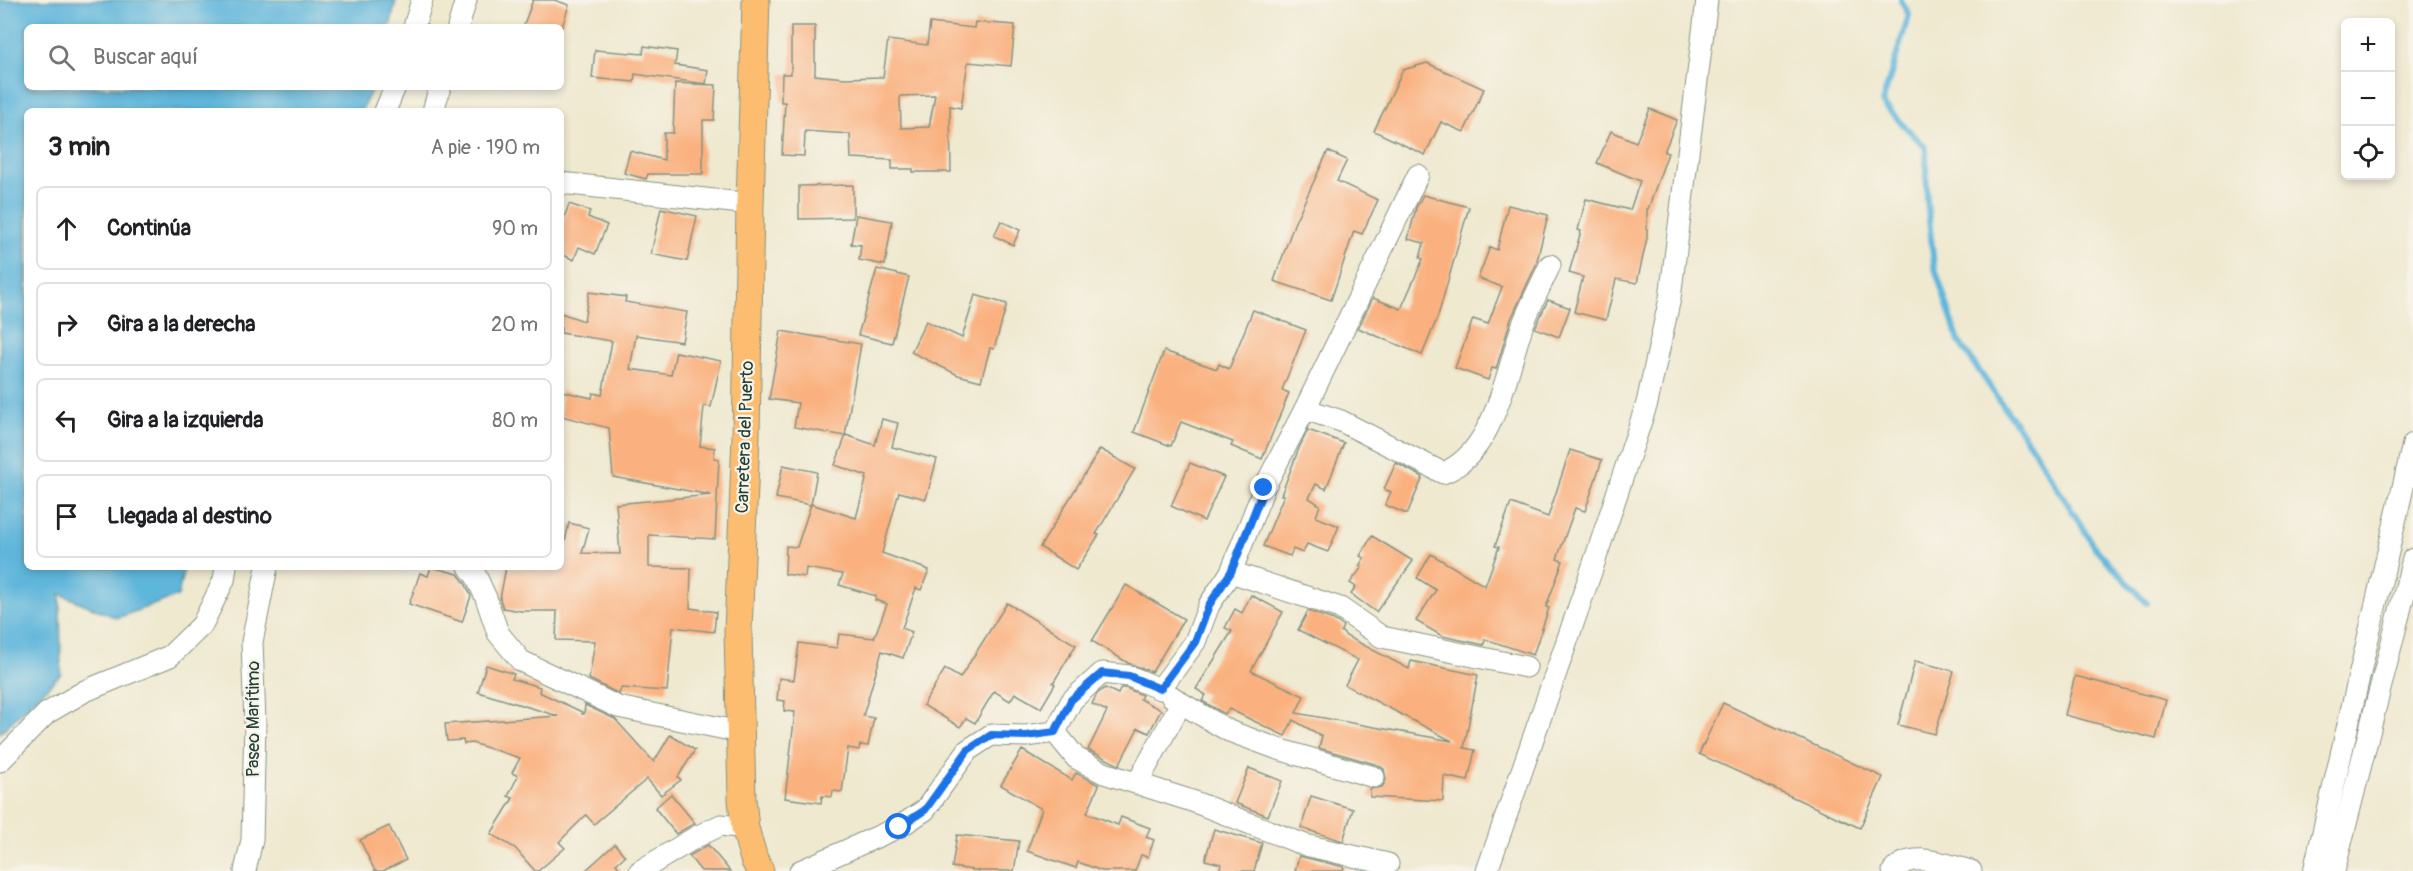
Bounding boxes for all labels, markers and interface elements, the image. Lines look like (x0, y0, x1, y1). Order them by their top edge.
map controls (2341, 18, 2395, 180)
button: + (2341, 18, 2395, 72)
search box (24, 24, 564, 90)
icon: search (45, 41, 78, 74)
text: Buscar aquí (93, 43, 198, 71)
button: − (2341, 72, 2395, 126)
button: locate (2341, 126, 2395, 180)
text: 3 min (48, 131, 110, 163)
text: A pie · 190 m (431, 135, 540, 160)
icon: ahead (50, 212, 83, 245)
text: Continúa (107, 214, 191, 242)
text: 90 m (492, 216, 538, 241)
icon: right (50, 308, 83, 341)
text: Gira a la derecha (107, 310, 255, 338)
text: 20 m (491, 312, 538, 337)
street label: Carretera del Puerto (731, 360, 759, 514)
icon: left (50, 404, 83, 437)
text: Gira a la izquierda (107, 406, 264, 434)
text: 80 m (492, 408, 538, 433)
route end (1250, 474, 1276, 500)
icon: arrive (50, 500, 83, 533)
text: Llegada al destino (107, 502, 272, 530)
street label: Paseo Marítimo (242, 660, 265, 777)
route start (885, 813, 911, 839)

